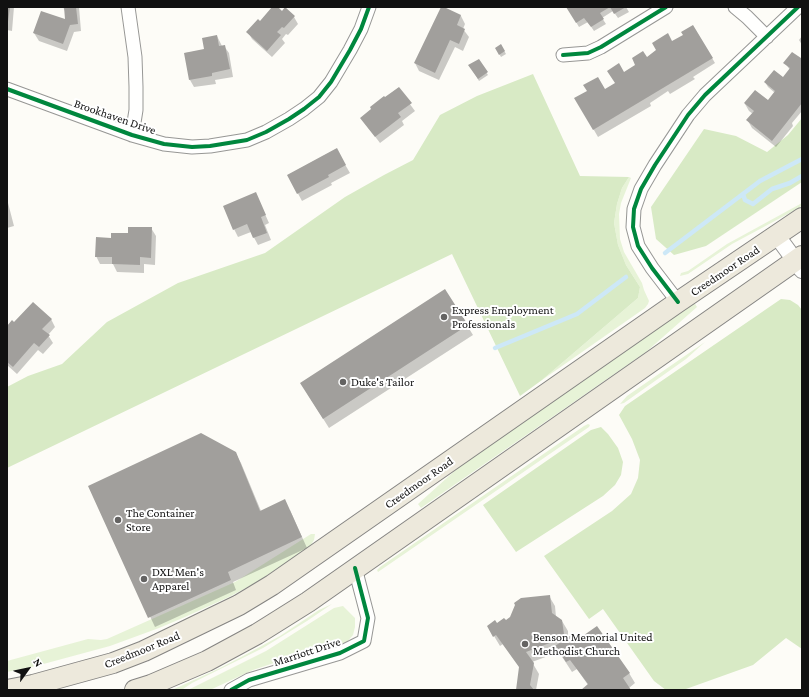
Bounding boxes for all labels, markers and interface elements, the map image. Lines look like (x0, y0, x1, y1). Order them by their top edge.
street label: Brookhaven Drive (72, 96, 158, 138)
street label: Creedmoor Road (688, 243, 762, 299)
place label: Express Employment Professionals (452, 303, 554, 331)
marker: Express Employment Professionals (439, 312, 449, 322)
place label: Duke's Tailor (351, 375, 414, 389)
marker: Duke's Tailor (338, 377, 348, 387)
street label: Creedmoor Road (382, 454, 456, 512)
place label: The Container Store (126, 506, 195, 534)
marker: The Container Store (113, 515, 123, 525)
place label: DXL Men's Apparel (152, 565, 204, 593)
marker: DXL Men's Apparel (139, 574, 149, 584)
street label: Creedmoor Road (102, 628, 182, 672)
place label: Benson Memorial United Methodist Church (533, 630, 653, 658)
street label: Marriott Drive (272, 634, 342, 670)
marker: Benson Memorial United Methodist Church (520, 639, 530, 649)
north arrow (8, 649, 48, 689)
text: N (31, 656, 45, 669)

